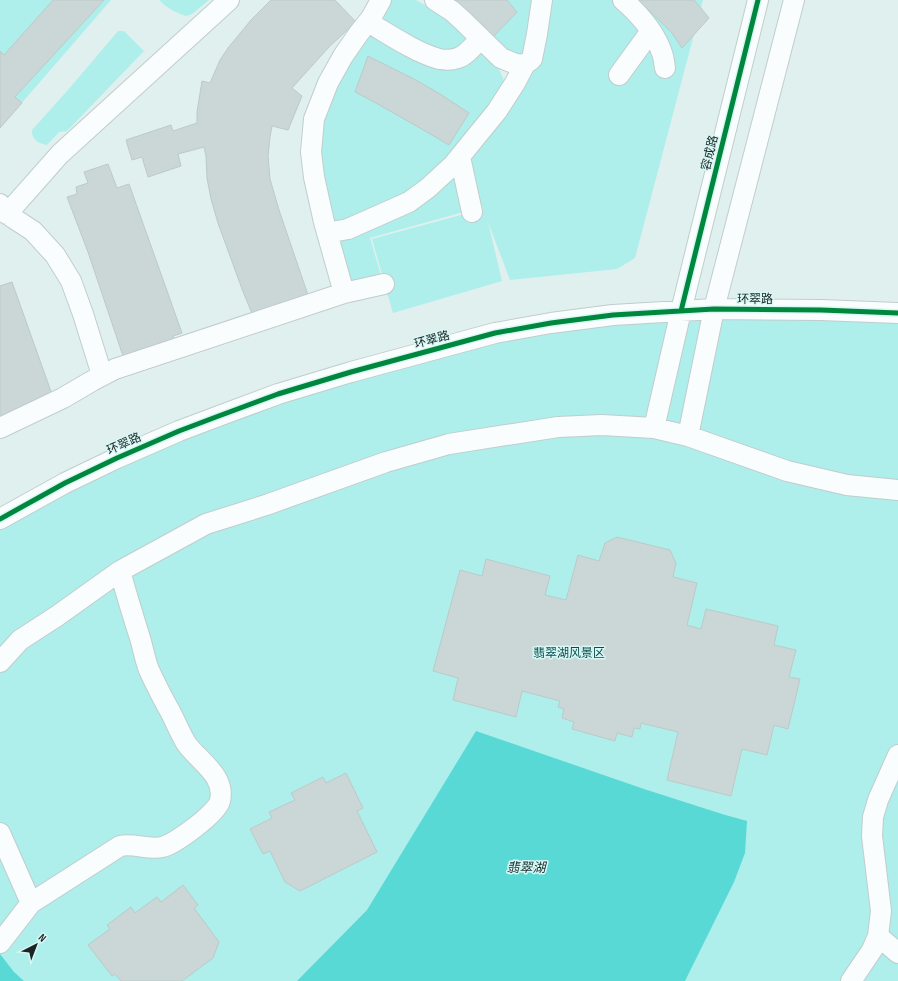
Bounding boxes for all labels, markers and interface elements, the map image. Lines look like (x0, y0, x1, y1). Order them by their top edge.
street label: 容成路 (698, 134, 722, 172)
street label: 环翠路 (737, 292, 773, 307)
street label: 环翠路 (413, 328, 451, 352)
street label: 环翠路 (104, 430, 144, 458)
park label: 翡翠湖风景区 (533, 646, 605, 661)
water label: 翡翠湖 (506, 860, 547, 876)
north arrow (16, 925, 56, 965)
text: N (36, 931, 49, 945)

